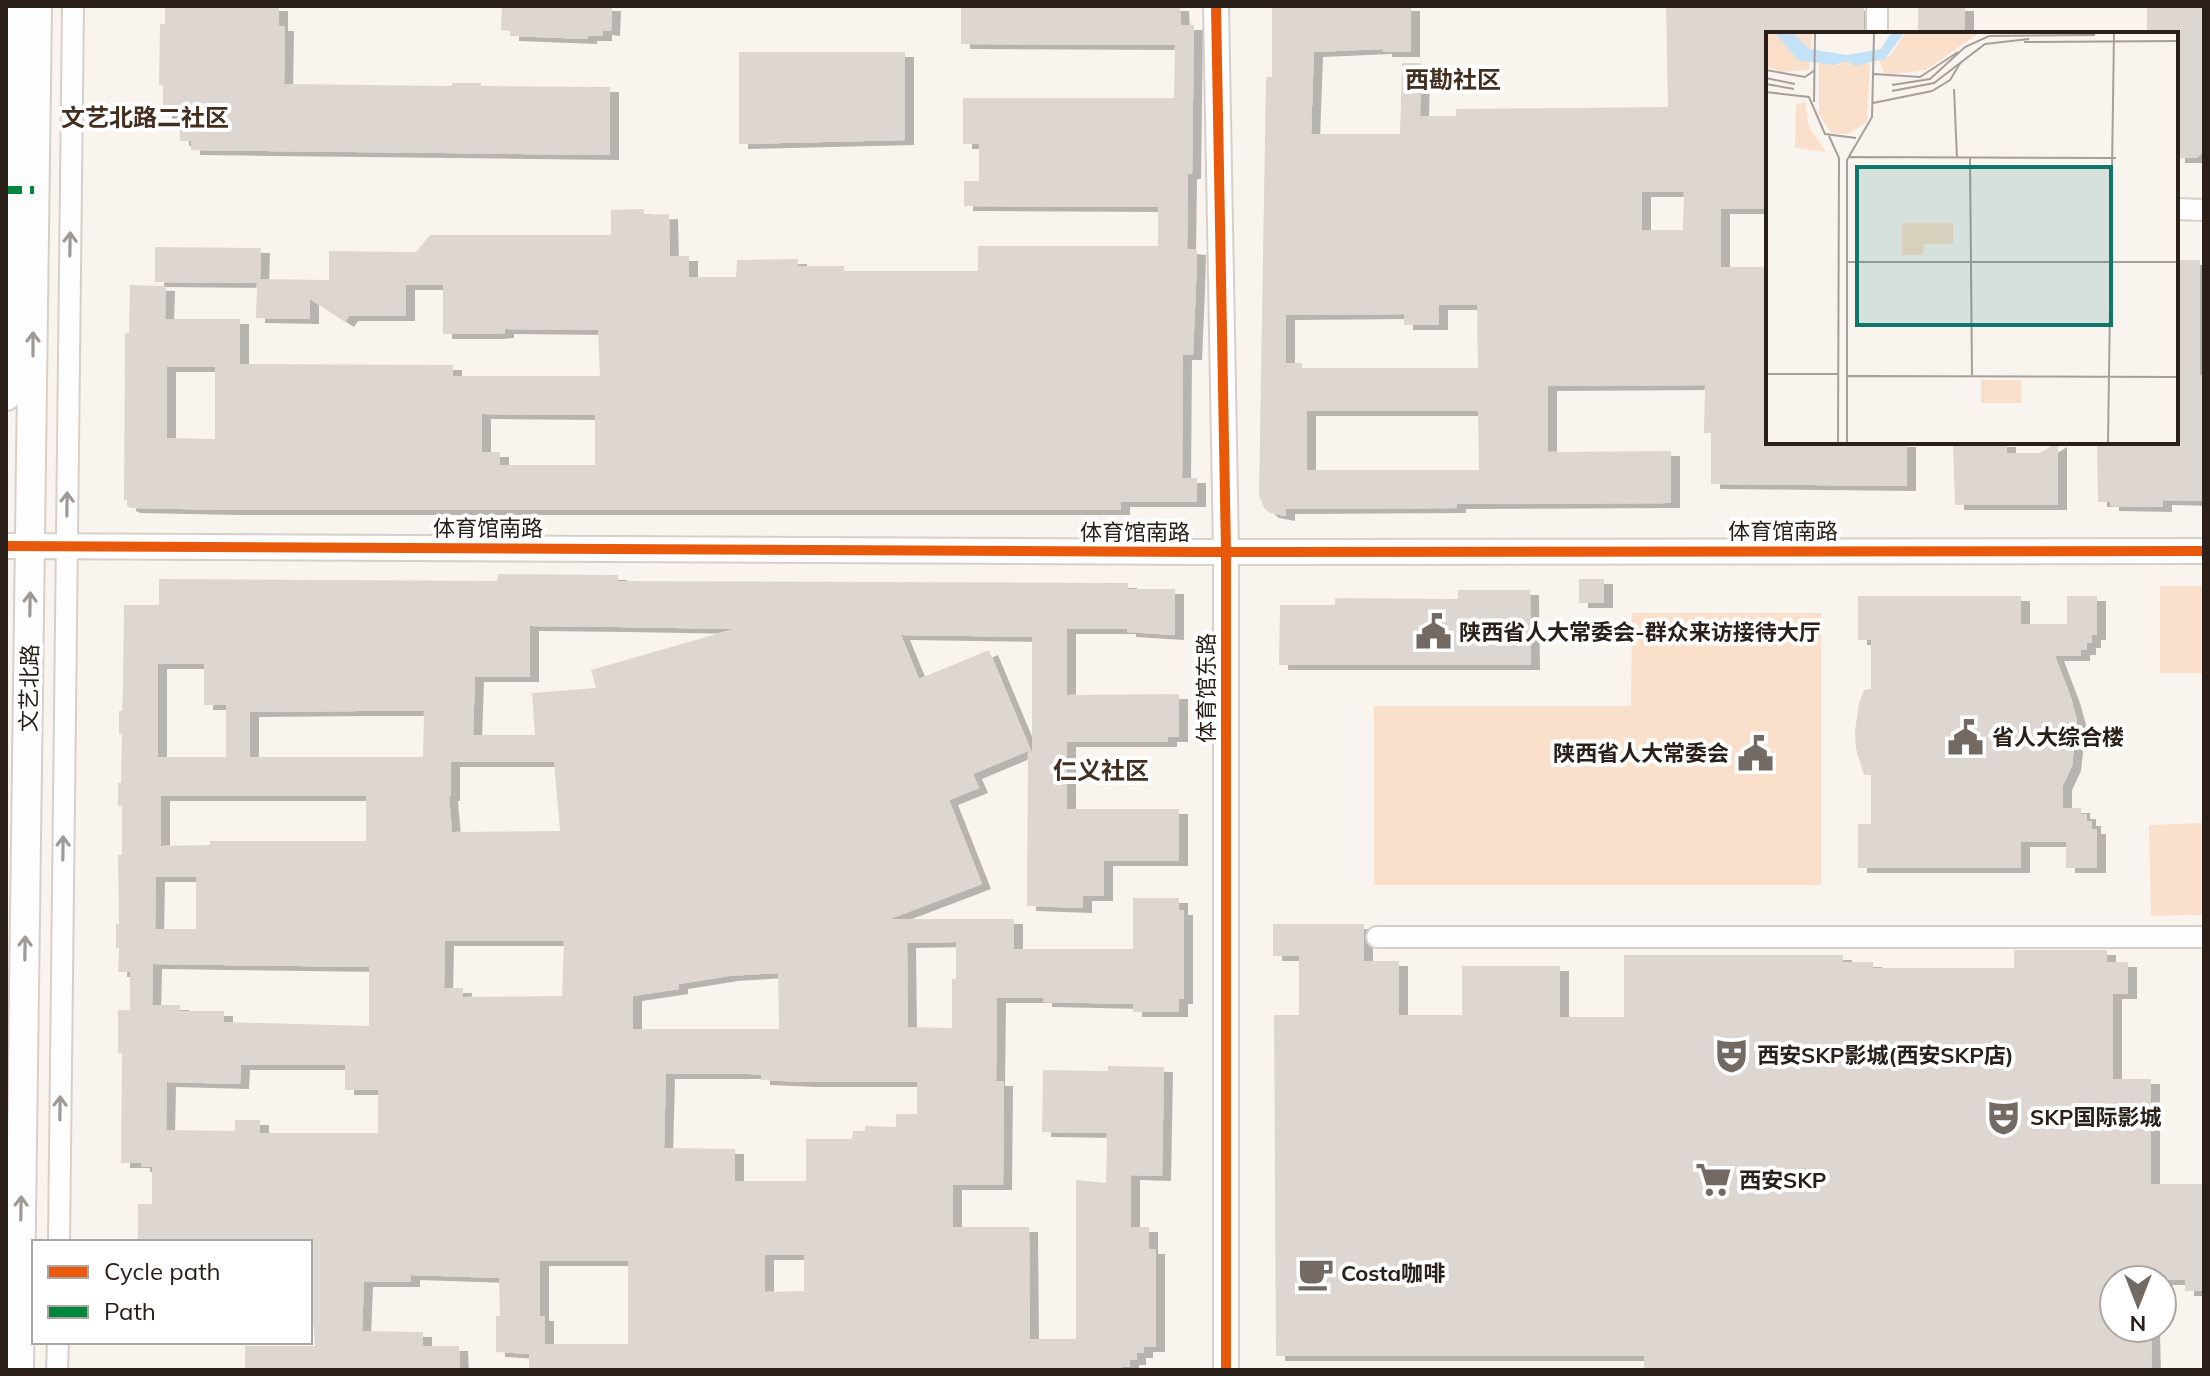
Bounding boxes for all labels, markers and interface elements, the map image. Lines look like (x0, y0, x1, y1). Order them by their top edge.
inset map (1766, 32, 2178, 444)
district label: 西勘社区 (1405, 64, 1501, 94)
district label: 文艺北路二社区 (61, 102, 229, 132)
one-way arrow (63, 231, 78, 258)
one-way arrow (25, 331, 40, 358)
one-way arrow (60, 491, 75, 518)
street label: 体育馆南路 (433, 514, 543, 542)
street label: 体育馆南路 (1728, 517, 1838, 545)
street label: 体育馆南路 (1080, 518, 1190, 546)
one-way arrow (22, 591, 38, 618)
public building icon: 陕西省人大常委会-群众来访接待大厅 (1414, 613, 1452, 651)
place label: 陕西省人大常委会-群众来访接待大厅 (1459, 618, 1821, 646)
street label: 体育馆东路 (1192, 633, 1220, 743)
street label: 文艺北路 (14, 644, 44, 732)
public building icon: 省人大综合楼 (1947, 718, 1985, 756)
place label: 省人大综合楼 (1992, 723, 2124, 751)
public building icon: 陕西省人大常委会 (1736, 734, 1774, 772)
place label: 陕西省人大常委会 (1553, 739, 1729, 767)
district label: 仁义社区 (1053, 755, 1149, 785)
one-way arrow (55, 835, 71, 862)
one-way arrow (17, 935, 33, 962)
theatre icon: 西安SKP影城(西安SKP店) (1712, 1036, 1750, 1074)
place label: 西安SKP影城(西安SKP店) (1757, 1041, 2014, 1069)
one-way arrow (52, 1095, 68, 1122)
theatre icon: SKP国际影城 (1985, 1098, 2023, 1136)
place label: SKP国际影城 (2030, 1103, 2162, 1131)
supermarket icon: 西安SKP (1694, 1161, 1732, 1199)
place label: 西安SKP (1739, 1166, 1827, 1194)
one-way arrow (14, 1195, 29, 1222)
legend (32, 1240, 312, 1344)
cafe icon: Costa咖啡 (1296, 1254, 1334, 1292)
text: Cycle path (104, 1256, 221, 1286)
place label: Costa咖啡 (1341, 1259, 1445, 1287)
north arrow (2098, 1264, 2178, 1344)
text: Path (104, 1296, 156, 1326)
text: N (2130, 1310, 2146, 1338)

